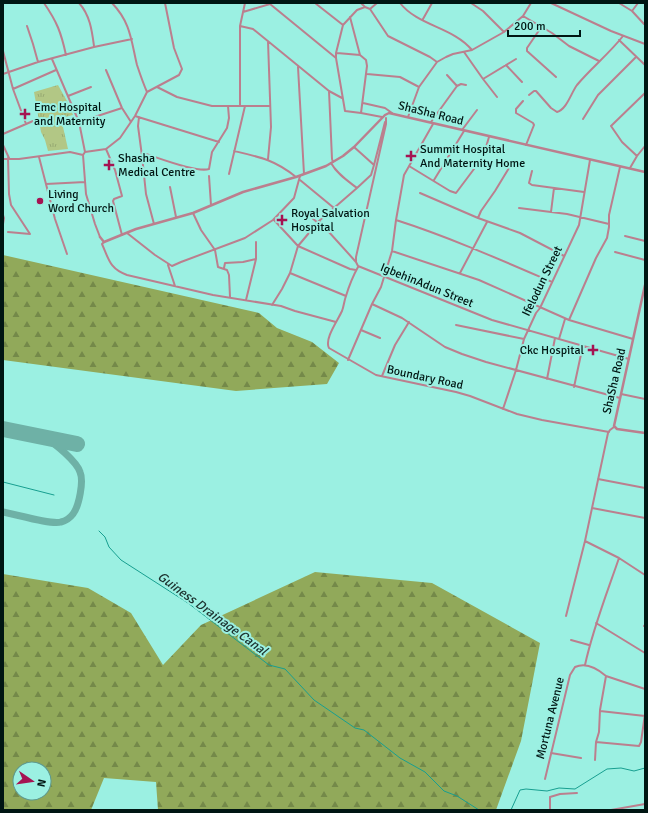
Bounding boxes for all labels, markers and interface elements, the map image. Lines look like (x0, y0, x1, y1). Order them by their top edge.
scale bar (508, 12, 580, 38)
text: 200 m (514, 19, 546, 34)
street label: ShaSha Road (397, 98, 465, 129)
place label: Emc Hospital and Maternity (34, 100, 106, 129)
marker: Emc Hospital and Maternity (19, 108, 31, 120)
place label: Summit Hospital And Maternity Home (420, 142, 525, 171)
marker: Summit Hospital And Maternity Home (405, 150, 417, 162)
place label: Shasha Medical Centre (118, 151, 195, 180)
marker: Shasha Medical Centre (103, 159, 115, 171)
place label: Living Word Church (48, 187, 114, 216)
marker: Living Word Church (35, 196, 45, 206)
place label: Royal Salvation Hospital (291, 206, 370, 235)
marker: Royal Salvation Hospital (276, 214, 288, 226)
street label: Ifelodun Street (519, 244, 566, 319)
street label: IgbehinAdun Street (378, 260, 476, 311)
place label: Ckc Hospital (520, 343, 584, 358)
marker: Ckc Hospital (587, 344, 599, 356)
street label: ShaSha Road (600, 347, 629, 415)
street label: Boundary Road (385, 362, 464, 393)
water label: Guiness Drainage Canal (154, 569, 271, 660)
street label: Mortuna Avenue (533, 675, 568, 761)
north arrow (12, 761, 52, 801)
text: N (34, 778, 48, 788)

